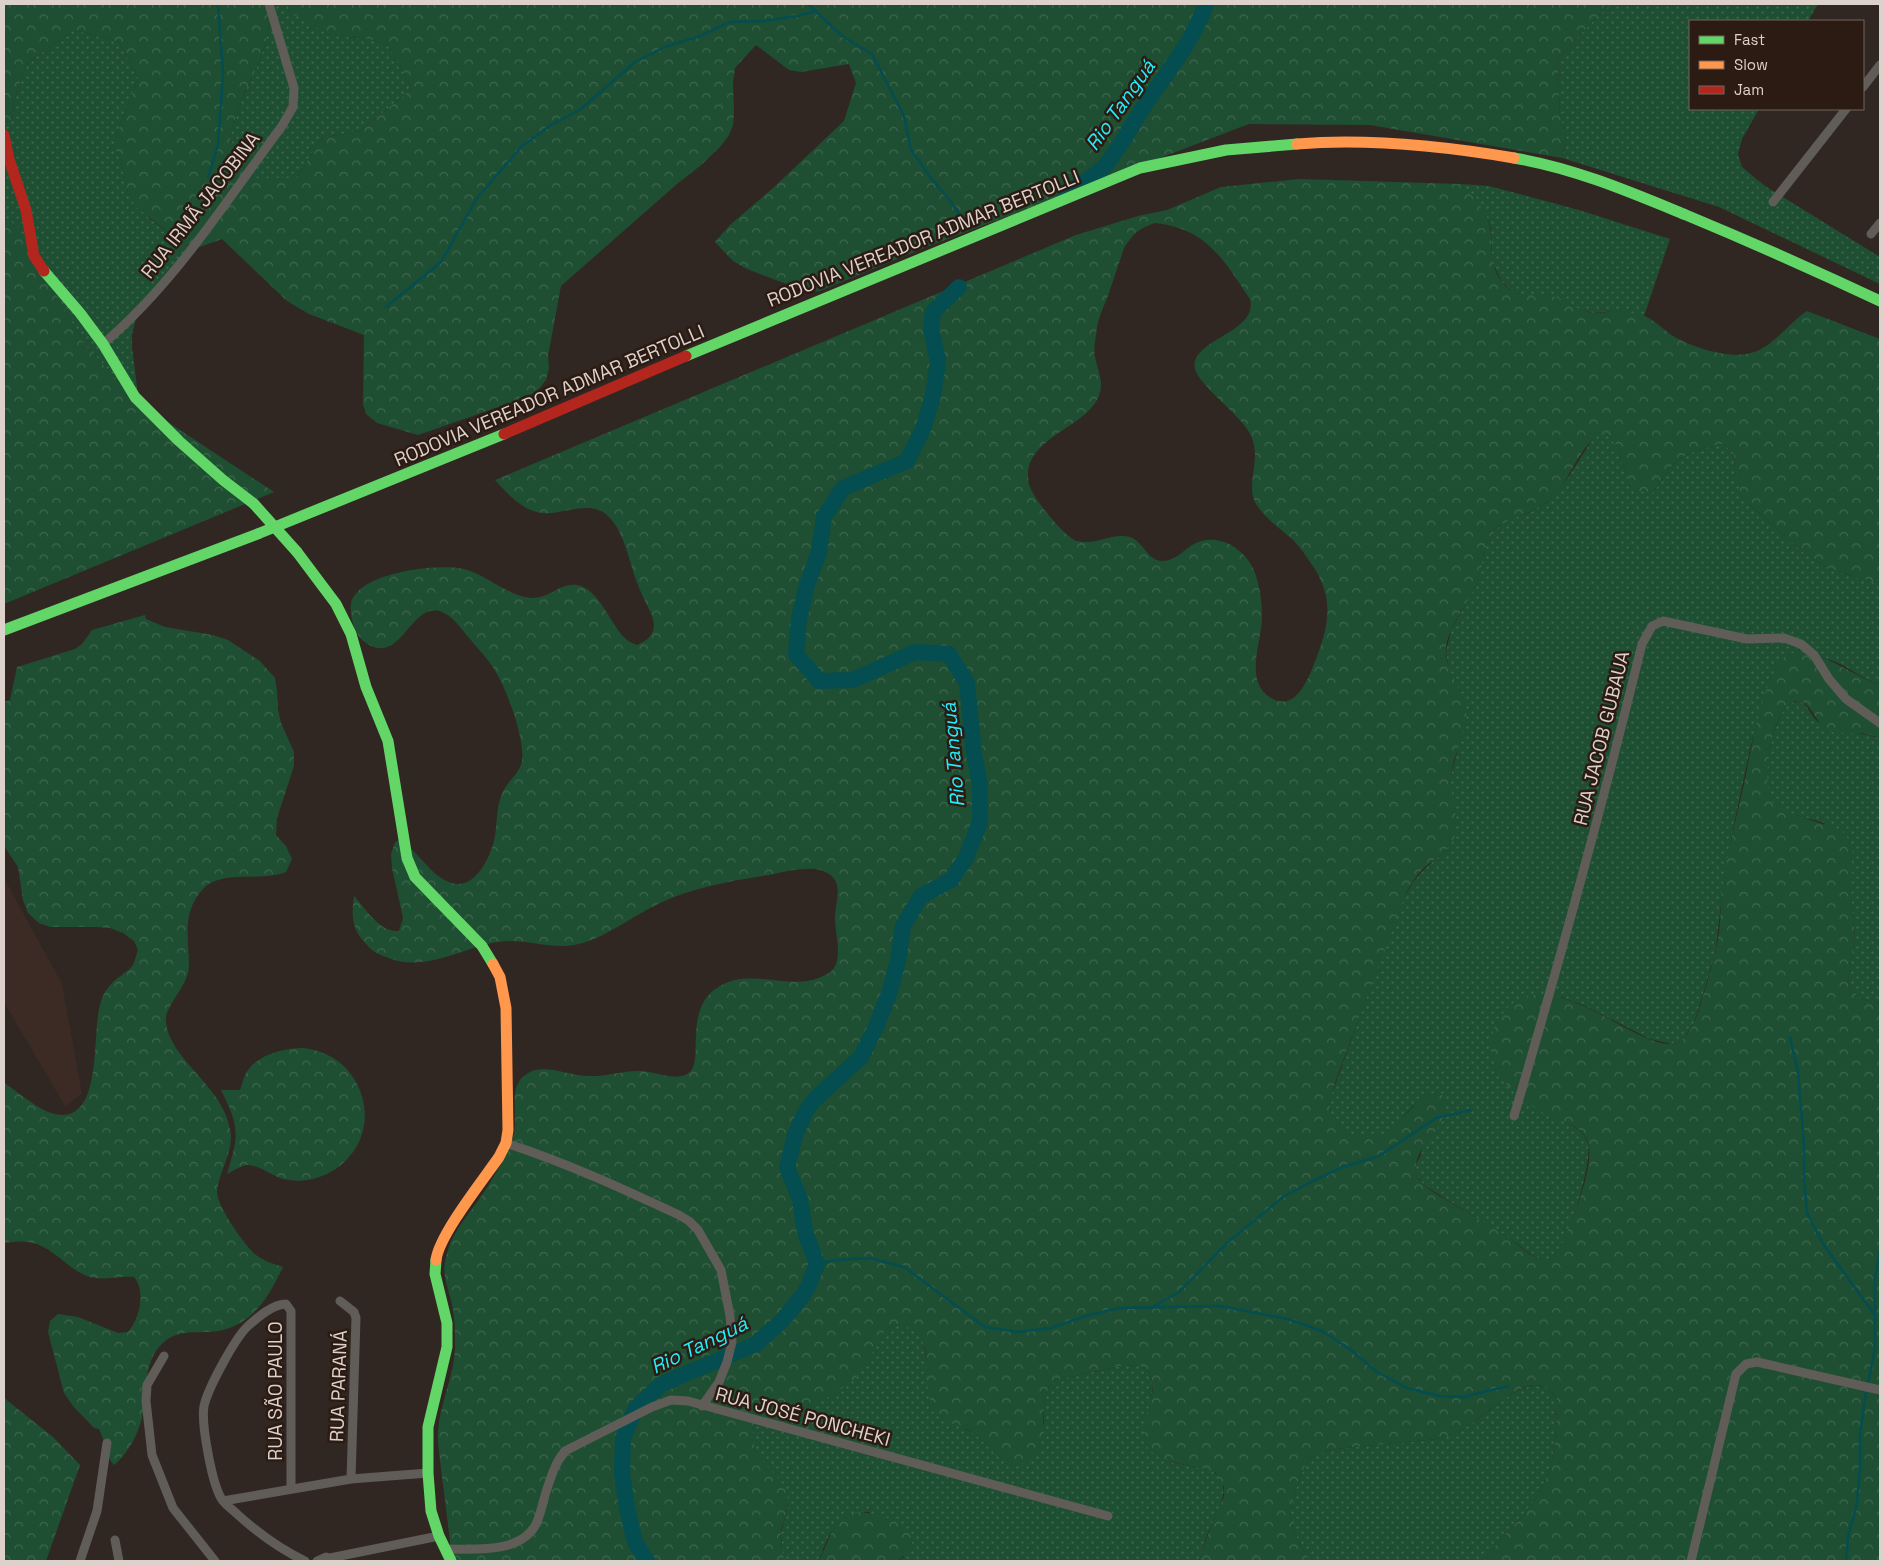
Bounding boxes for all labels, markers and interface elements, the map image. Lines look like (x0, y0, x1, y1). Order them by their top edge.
legend (1689, 20, 1864, 110)
text: Fast (1734, 30, 1765, 49)
water label: Rio Tanguá (1079, 54, 1161, 155)
text: Slow (1734, 55, 1768, 74)
text: Jam (1734, 80, 1764, 99)
street label: RUA IRMÃ JACOBINA (135, 127, 265, 284)
street label: RODOVIA VEREADOR ADMAR BERTOLLI (763, 164, 1083, 313)
street label: RODOVIA VEREADOR ADMAR BERTOLLI (390, 319, 708, 472)
street label: RUA JACOB GUBAUA (1568, 648, 1635, 828)
water label: Rio Tanguá (935, 701, 971, 808)
water label: Rio Tanguá (646, 1310, 752, 1380)
street label: RUA SÃO PAULO (263, 1321, 288, 1461)
street label: RUA PARANÁ (324, 1330, 353, 1442)
street label: RUA JOSÉ PONCHEKI (713, 1381, 893, 1452)

